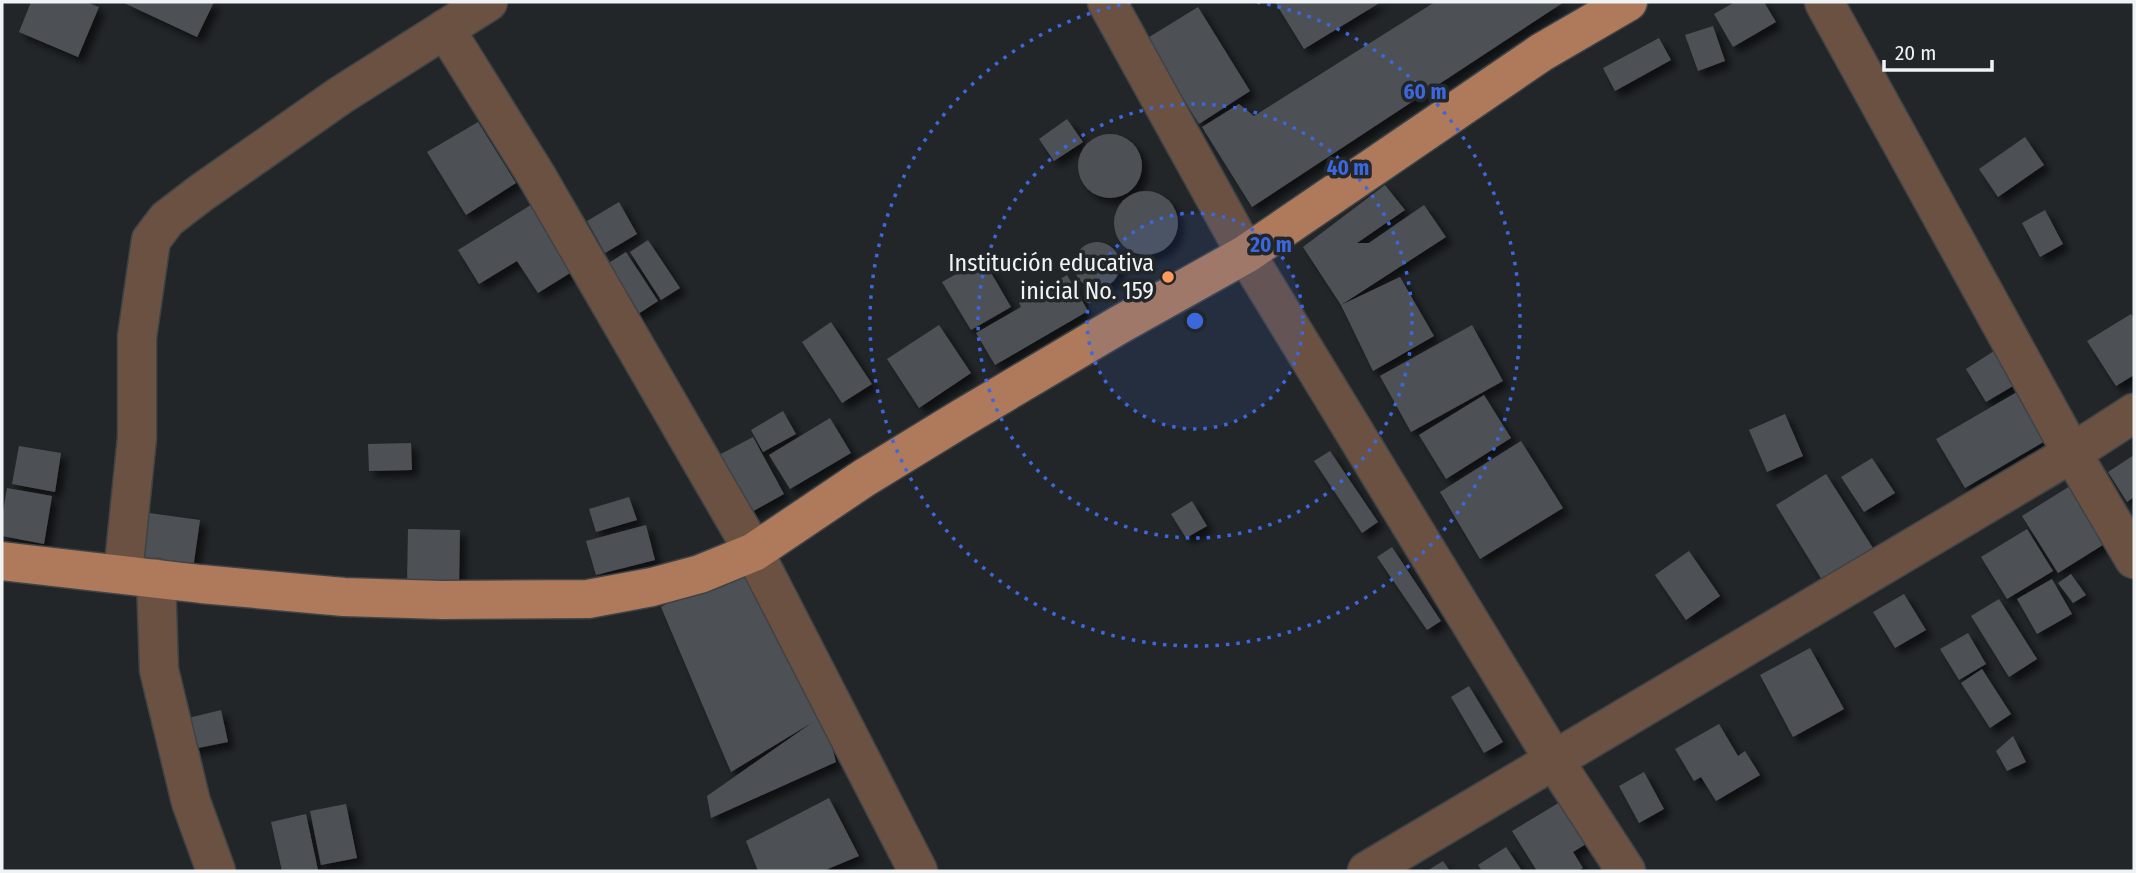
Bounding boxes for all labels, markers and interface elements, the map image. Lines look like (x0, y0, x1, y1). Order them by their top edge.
scale bar (1884, 28, 1993, 72)
text: 20 m (1895, 40, 1936, 66)
text: 60 m (1404, 79, 1446, 105)
text: 40 m (1327, 155, 1369, 181)
text: 20 m (1249, 232, 1292, 258)
place label: Institución educativa inicial No. 159 (948, 249, 1154, 305)
marker: Institución educativa inicial No. 159 (1160, 269, 1176, 285)
centre of rings (1183, 309, 1207, 333)

